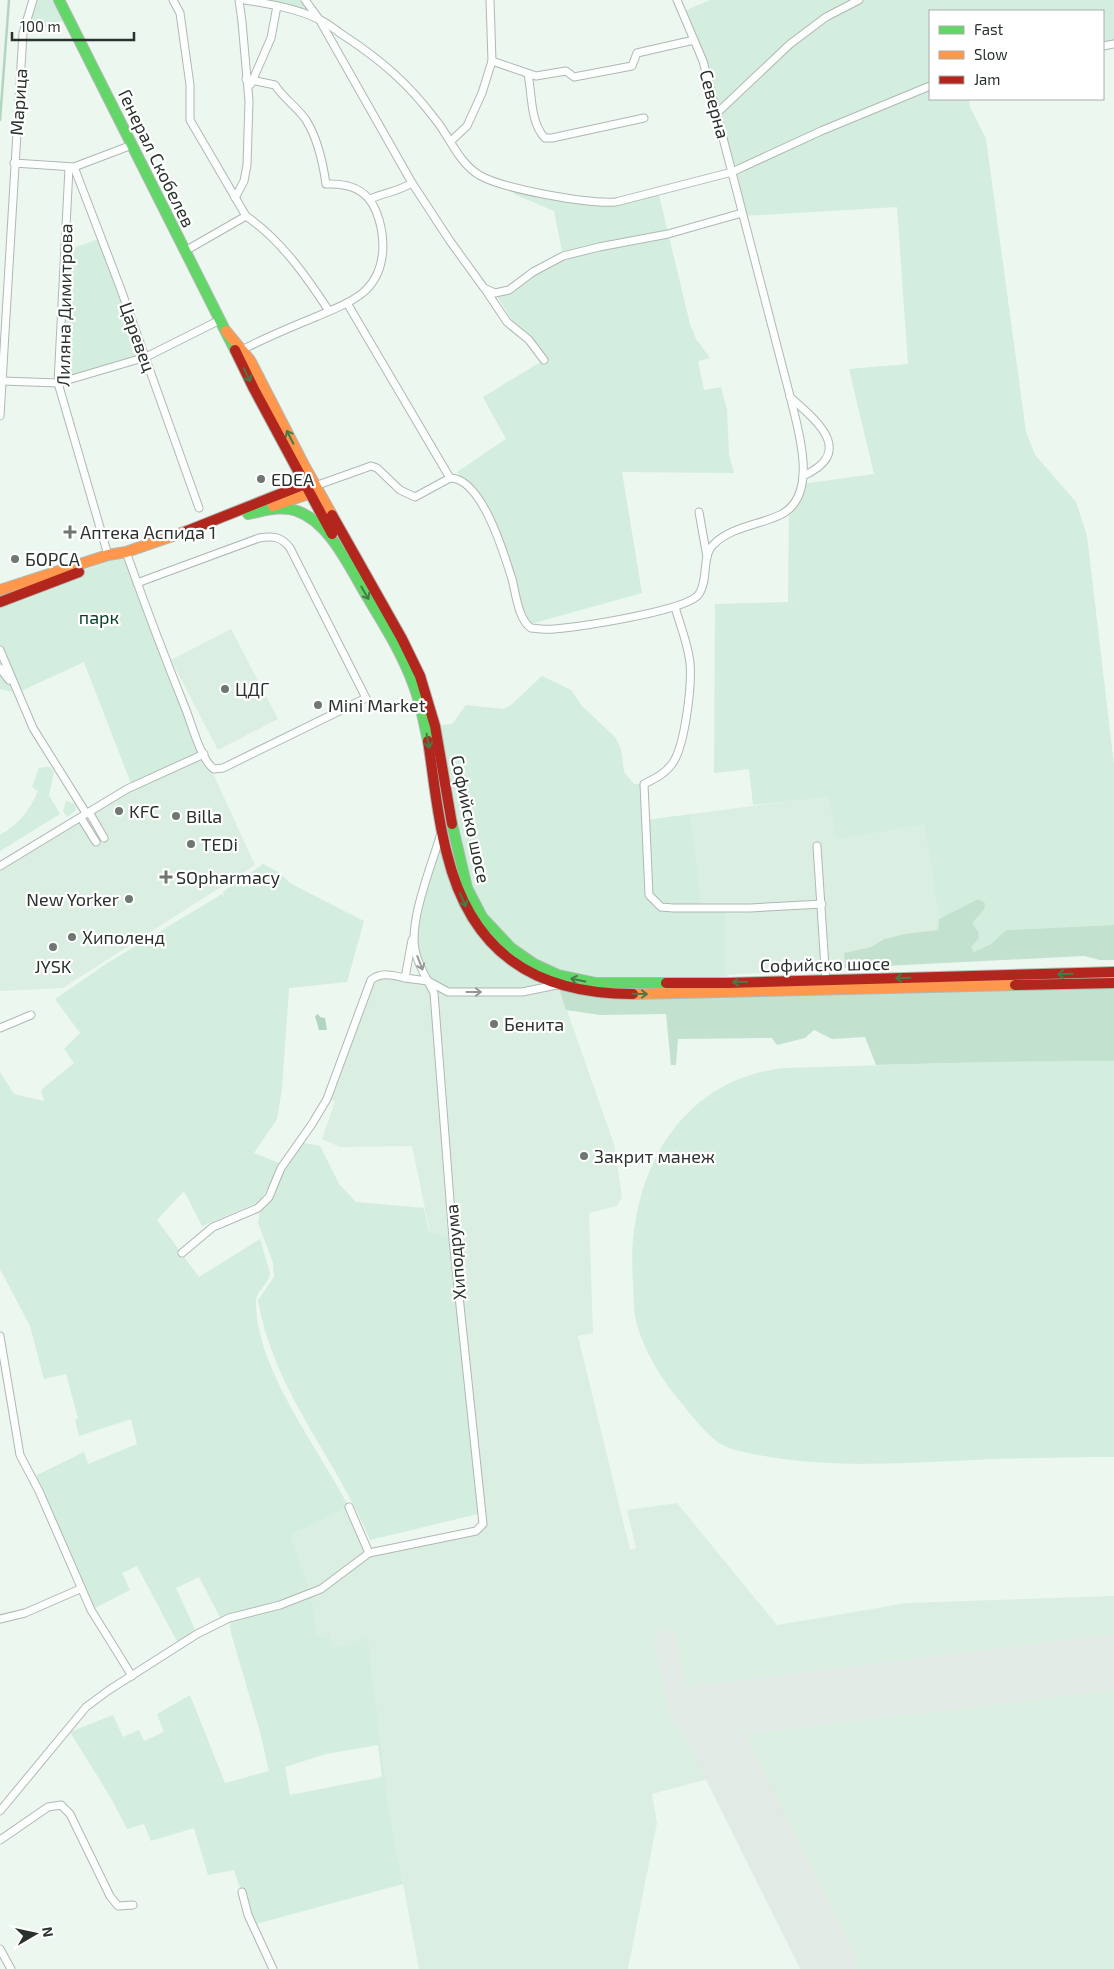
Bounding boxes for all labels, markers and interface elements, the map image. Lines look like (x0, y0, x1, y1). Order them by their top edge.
scale bar (12, 10, 135, 42)
legend (929, 10, 1104, 100)
text: 100 m (20, 17, 61, 35)
text: Fast (974, 20, 1004, 38)
text: Slow (974, 45, 1008, 63)
street label: Северна (695, 67, 735, 141)
street label: Марица (5, 68, 31, 136)
text: Jam (974, 70, 1000, 88)
street label: Генерал Скобелев (114, 85, 200, 231)
street label: Лиляна Димитрова (52, 223, 76, 387)
street label: Царевец (115, 299, 161, 375)
one-way arrow (243, 367, 253, 382)
one-way arrow (285, 430, 295, 445)
place label: EDEA (271, 468, 315, 490)
marker: EDEA (255, 473, 267, 485)
place label: Аптека Аспида 1 (80, 521, 216, 543)
marker: Аптека Аспида 1 (64, 526, 76, 538)
place label: БОРСА (25, 548, 81, 570)
marker: БОРСА (9, 553, 21, 565)
one-way arrow (360, 585, 370, 600)
park label: парк (79, 606, 120, 628)
place label: ЦДГ (235, 678, 269, 700)
marker: ЦДГ (219, 683, 231, 695)
place label: Mini Market (328, 694, 426, 716)
marker: Mini Market (312, 699, 324, 711)
one-way arrow (424, 733, 434, 749)
street label: Софийско шосе (447, 753, 495, 885)
place label: KFC (129, 800, 159, 822)
marker: KFC (113, 805, 125, 817)
place label: Billa (186, 805, 222, 827)
marker: Billa (170, 810, 182, 822)
place label: TEDi (201, 833, 238, 855)
marker: TEDi (185, 838, 197, 850)
place label: SOpharmacy (176, 866, 281, 888)
marker: SOpharmacy (160, 871, 172, 883)
place label: New Yorker (26, 888, 119, 910)
one-way arrow (458, 892, 468, 907)
marker: New Yorker (123, 893, 135, 905)
place label: Хиполенд (82, 926, 165, 948)
marker: Хиполенд (66, 931, 78, 943)
marker: JYSK (47, 941, 59, 953)
street label: Софийско шосе (760, 952, 890, 976)
place label: JYSK (34, 955, 72, 977)
one-way arrow (415, 955, 425, 970)
one-way arrow (1058, 969, 1074, 979)
one-way arrow (895, 974, 911, 983)
one-way arrow (571, 975, 587, 984)
one-way arrow (733, 978, 749, 987)
one-way arrow (466, 987, 482, 997)
one-way arrow (632, 989, 648, 998)
place label: Бенита (504, 1013, 564, 1035)
marker: Бенита (488, 1018, 500, 1030)
place label: Закрит манеж (594, 1145, 715, 1167)
marker: Закрит манеж (578, 1150, 590, 1162)
street label: Хиподрума (440, 1203, 470, 1301)
north arrow (10, 1909, 60, 1959)
text: N (39, 1926, 58, 1938)

